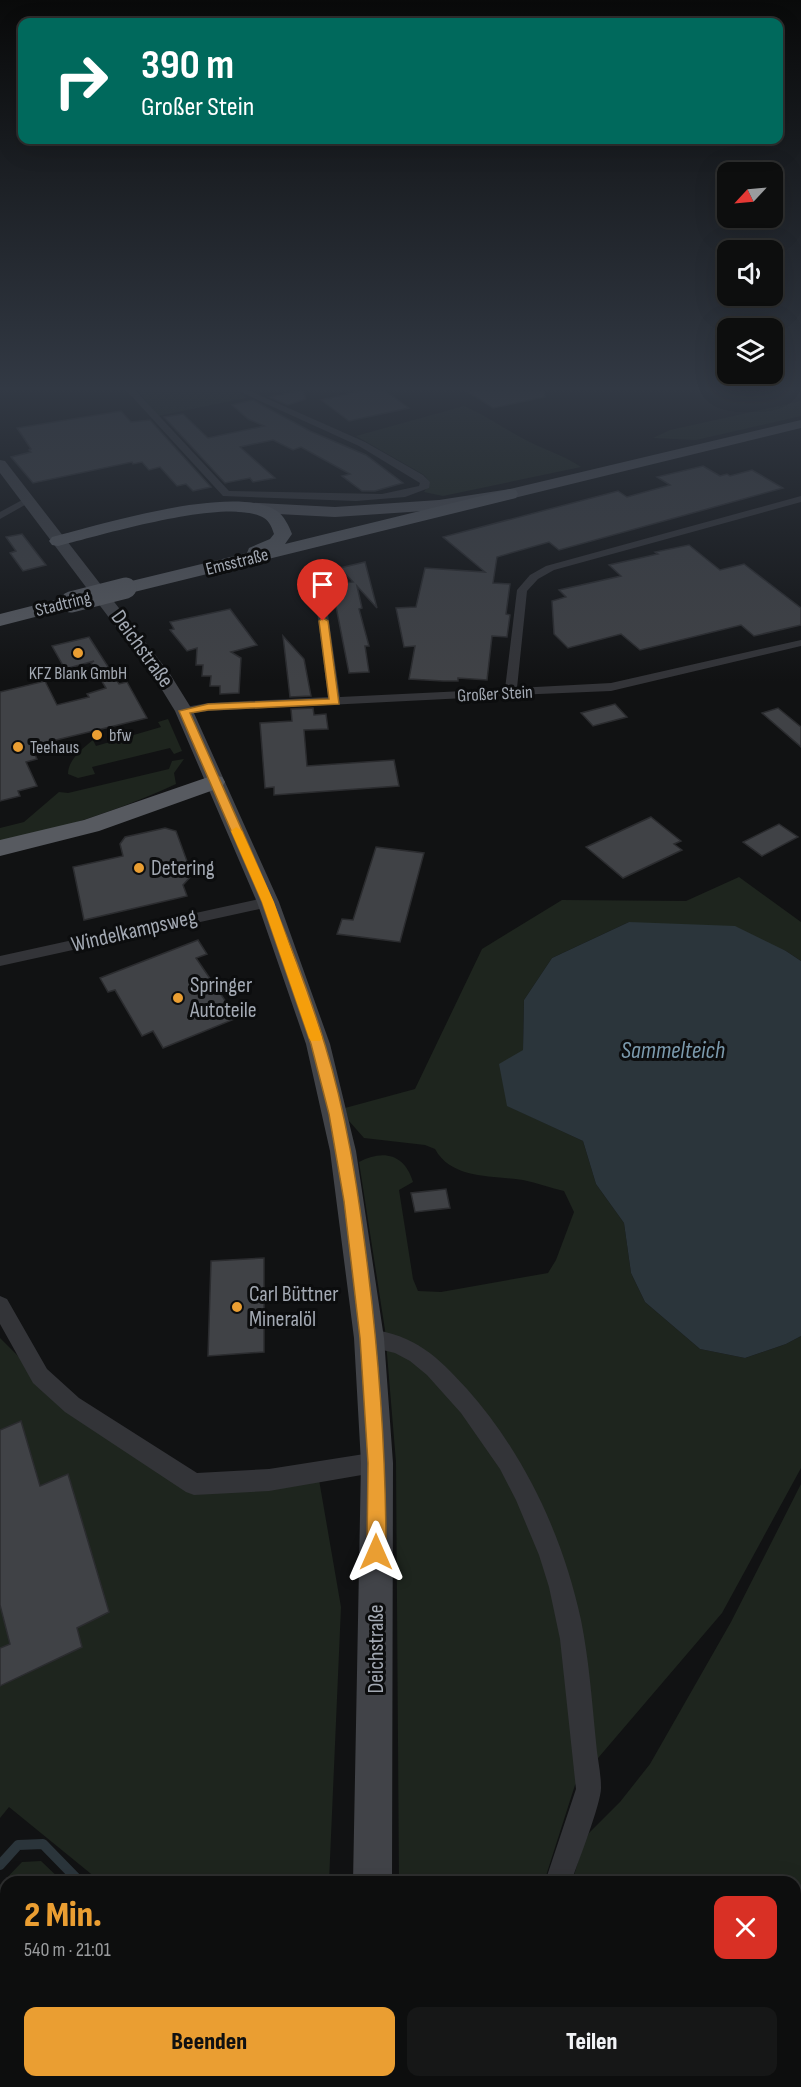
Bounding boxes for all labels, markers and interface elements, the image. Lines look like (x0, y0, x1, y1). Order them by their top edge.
text: 390 m (141, 40, 234, 91)
icon: right (42, 42, 120, 120)
text: Großer Stein (141, 91, 254, 123)
north arrow (717, 162, 783, 228)
map controls (717, 162, 783, 384)
button: sound (717, 240, 783, 306)
button: layers (717, 318, 783, 384)
street label: Emsstraße (204, 544, 270, 580)
pin (297, 559, 348, 621)
icon: arrive (306, 568, 339, 601)
street label: Stadtring (33, 587, 93, 621)
street label: Deichstraße (105, 605, 179, 693)
marker: KFZ Blank GmbH (71, 646, 85, 660)
place label: KFZ Blank GmbH (29, 663, 127, 684)
street label: Großer Stein (457, 682, 533, 706)
place label: bfw (109, 725, 132, 746)
marker: bfw (90, 728, 104, 742)
place label: Teehaus (30, 737, 79, 758)
marker: Teehaus (11, 740, 25, 754)
place label: Detering (151, 855, 215, 882)
marker: Detering (132, 861, 146, 875)
street label: Windelkampsweg (69, 903, 200, 959)
place label: Springer Autoteile (189, 972, 257, 1024)
marker: Springer Autoteile (171, 991, 185, 1005)
water label: Sammelteich (621, 1036, 725, 1065)
place label: Carl Büttner Mineralöl (249, 1281, 339, 1333)
marker: Carl Büttner Mineralöl (230, 1300, 244, 1314)
position arrow (344, 1520, 408, 1584)
street label: Deichstraße (363, 1604, 390, 1694)
text: 2 Min. (24, 1894, 102, 1937)
button: close (714, 1896, 777, 1959)
text: 540 m · 21:01 (24, 1938, 111, 1962)
button: Beenden (24, 2007, 395, 2076)
button: Teilen (407, 2007, 777, 2076)

